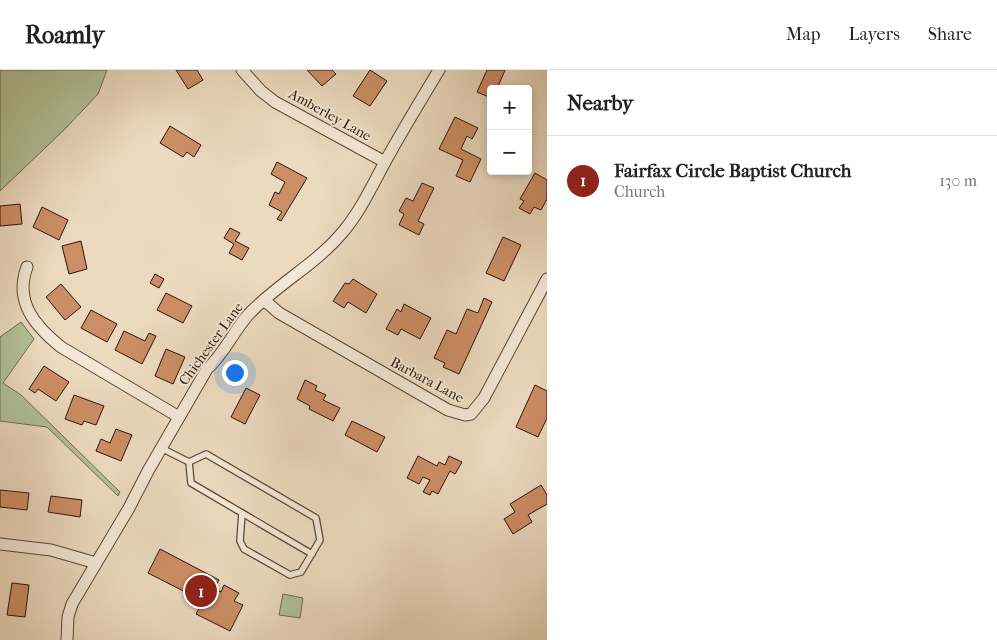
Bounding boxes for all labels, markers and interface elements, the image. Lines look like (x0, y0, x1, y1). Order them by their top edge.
text: Roamly (25, 21, 104, 49)
text: Map (786, 24, 820, 45)
text: Layers (848, 24, 900, 45)
text: Share (928, 24, 972, 45)
street label: Amberley Lane (285, 85, 374, 145)
map controls (487, 85, 532, 175)
button: + (487, 85, 532, 130)
text: Nearby (567, 91, 633, 115)
button: − (487, 130, 532, 175)
text: Fairfax Circle Baptist Church (614, 160, 851, 182)
text: 1 (580, 171, 586, 190)
text: 130 m (939, 171, 977, 190)
text: Church (614, 182, 665, 201)
street label: Chichester Lane (175, 299, 247, 389)
street label: Barbara Lane (387, 354, 467, 406)
your location (222, 360, 248, 386)
pin: 1 (185, 572, 217, 610)

